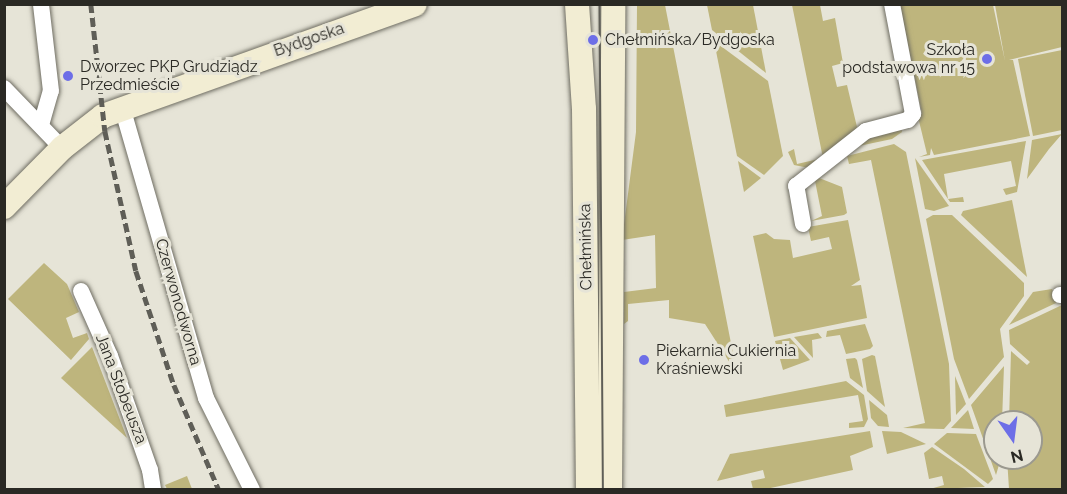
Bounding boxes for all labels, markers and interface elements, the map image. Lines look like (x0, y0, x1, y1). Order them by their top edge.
street label: Bydgoska (271, 19, 347, 61)
place label: Chełmińska/Bydgoska (605, 30, 775, 50)
marker: Chełmińska/Bydgoska (586, 33, 600, 47)
place label: Szkoła podstawowa nr 15 (842, 40, 975, 78)
marker: Szkoła podstawowa nr 15 (980, 52, 994, 66)
place label: Dworzec PKP Grudziądz Przedmieście (80, 57, 258, 95)
marker: Dworzec PKP Grudziądz Przedmieście (61, 69, 75, 83)
street label: Chełmińska (576, 203, 596, 291)
street label: Czerwonodworna (151, 237, 205, 367)
street label: Jana Stobeusza (91, 332, 151, 446)
place label: Piekarnia Cukiernia Kraśniewski (656, 341, 796, 379)
marker: Piekarnia Cukiernia Kraśniewski (637, 353, 651, 367)
north arrow (983, 410, 1043, 470)
text: N (1009, 445, 1025, 467)

